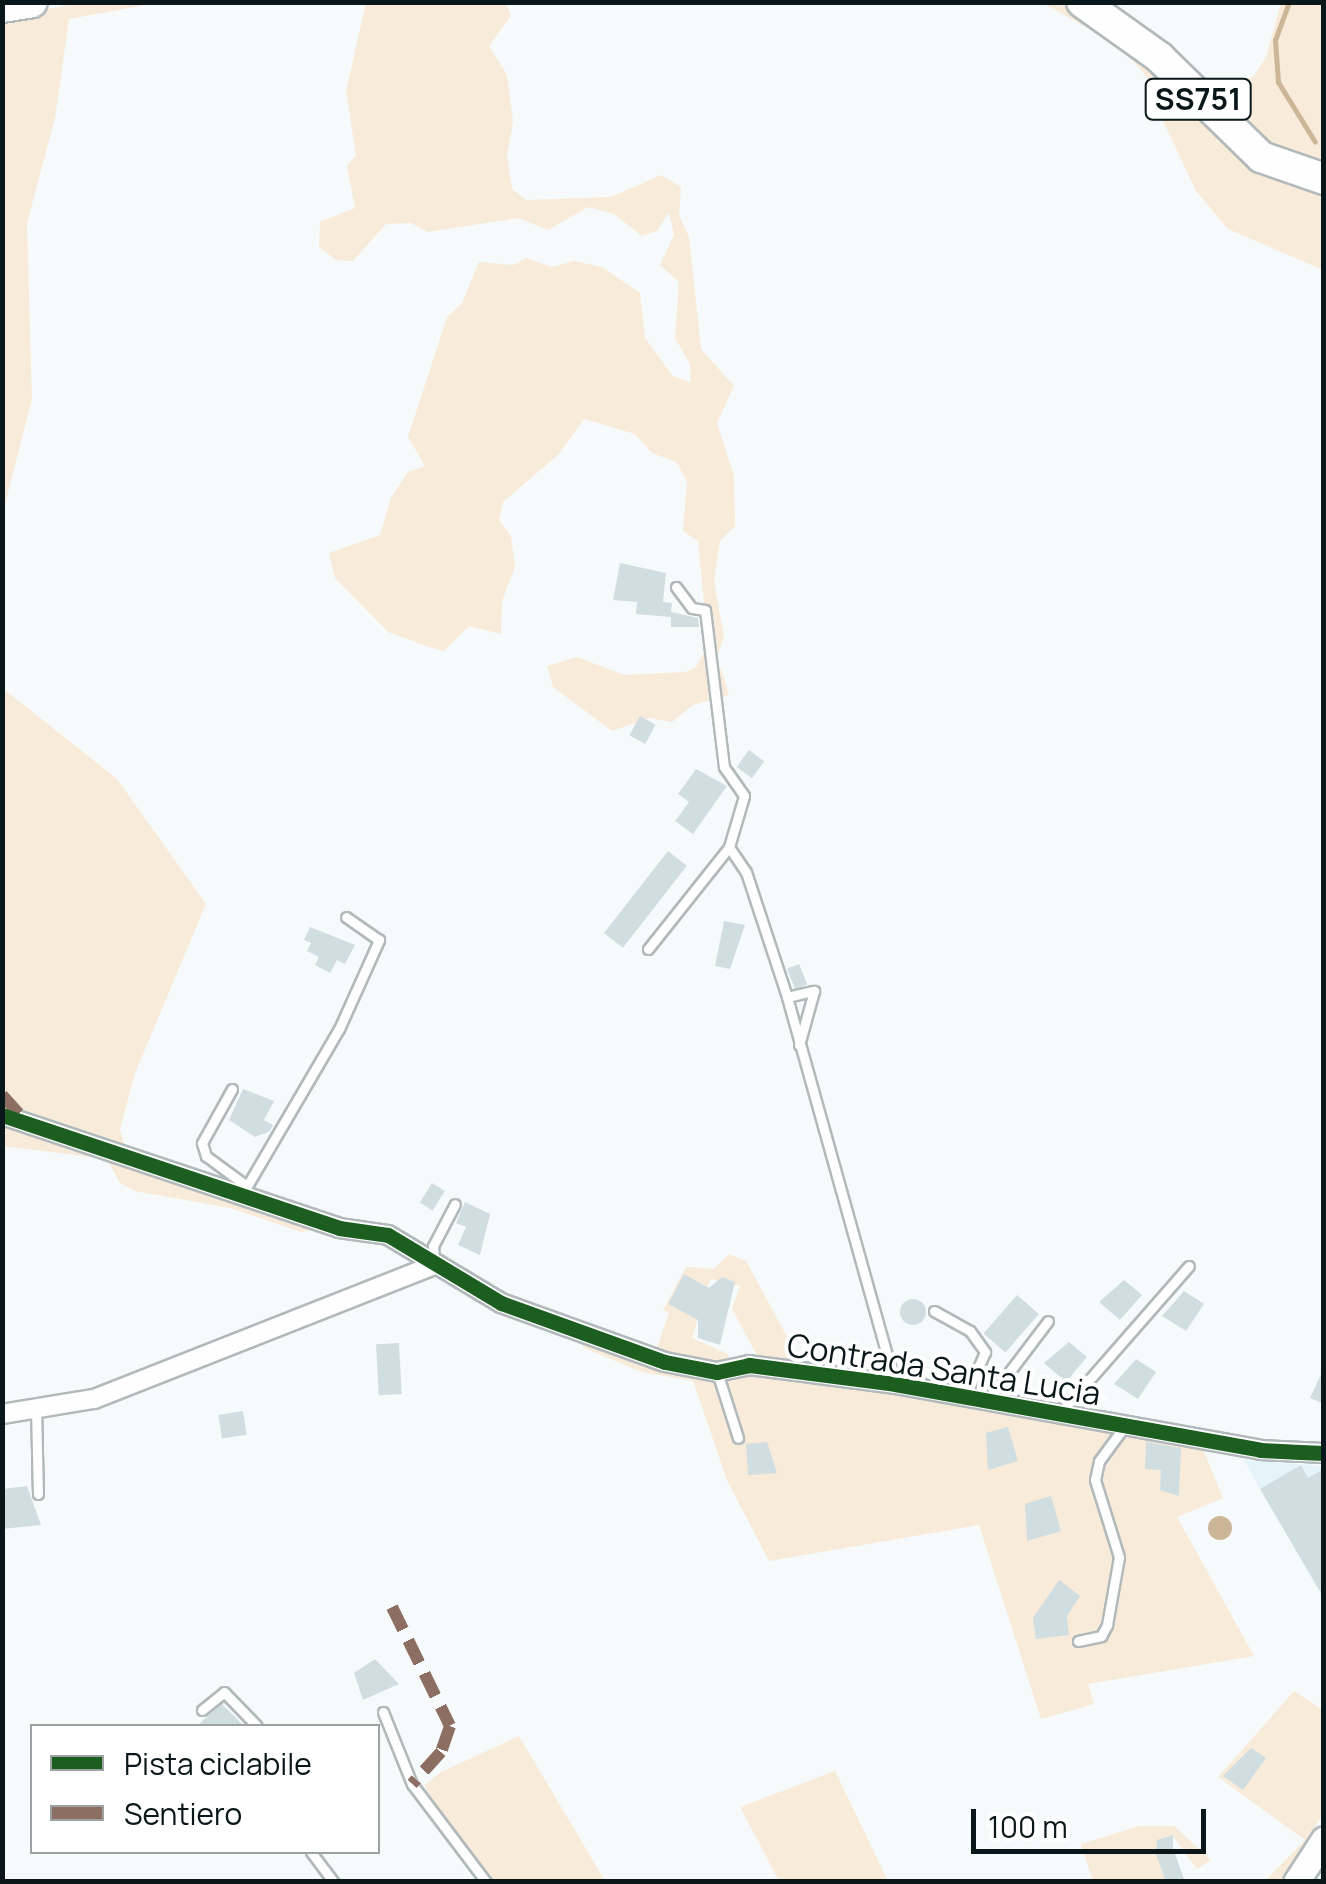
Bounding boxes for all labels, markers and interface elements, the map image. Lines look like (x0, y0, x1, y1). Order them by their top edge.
road number: SS751 (1143, 74, 1253, 124)
street label: Contrada Santa Lucia (785, 1325, 1103, 1413)
legend (30, 1724, 380, 1854)
text: Pista ciclabile (124, 1743, 312, 1784)
scale bar (976, 1789, 1211, 1851)
text: Sentiero (124, 1793, 242, 1834)
text: 100 m (988, 1806, 1068, 1847)

